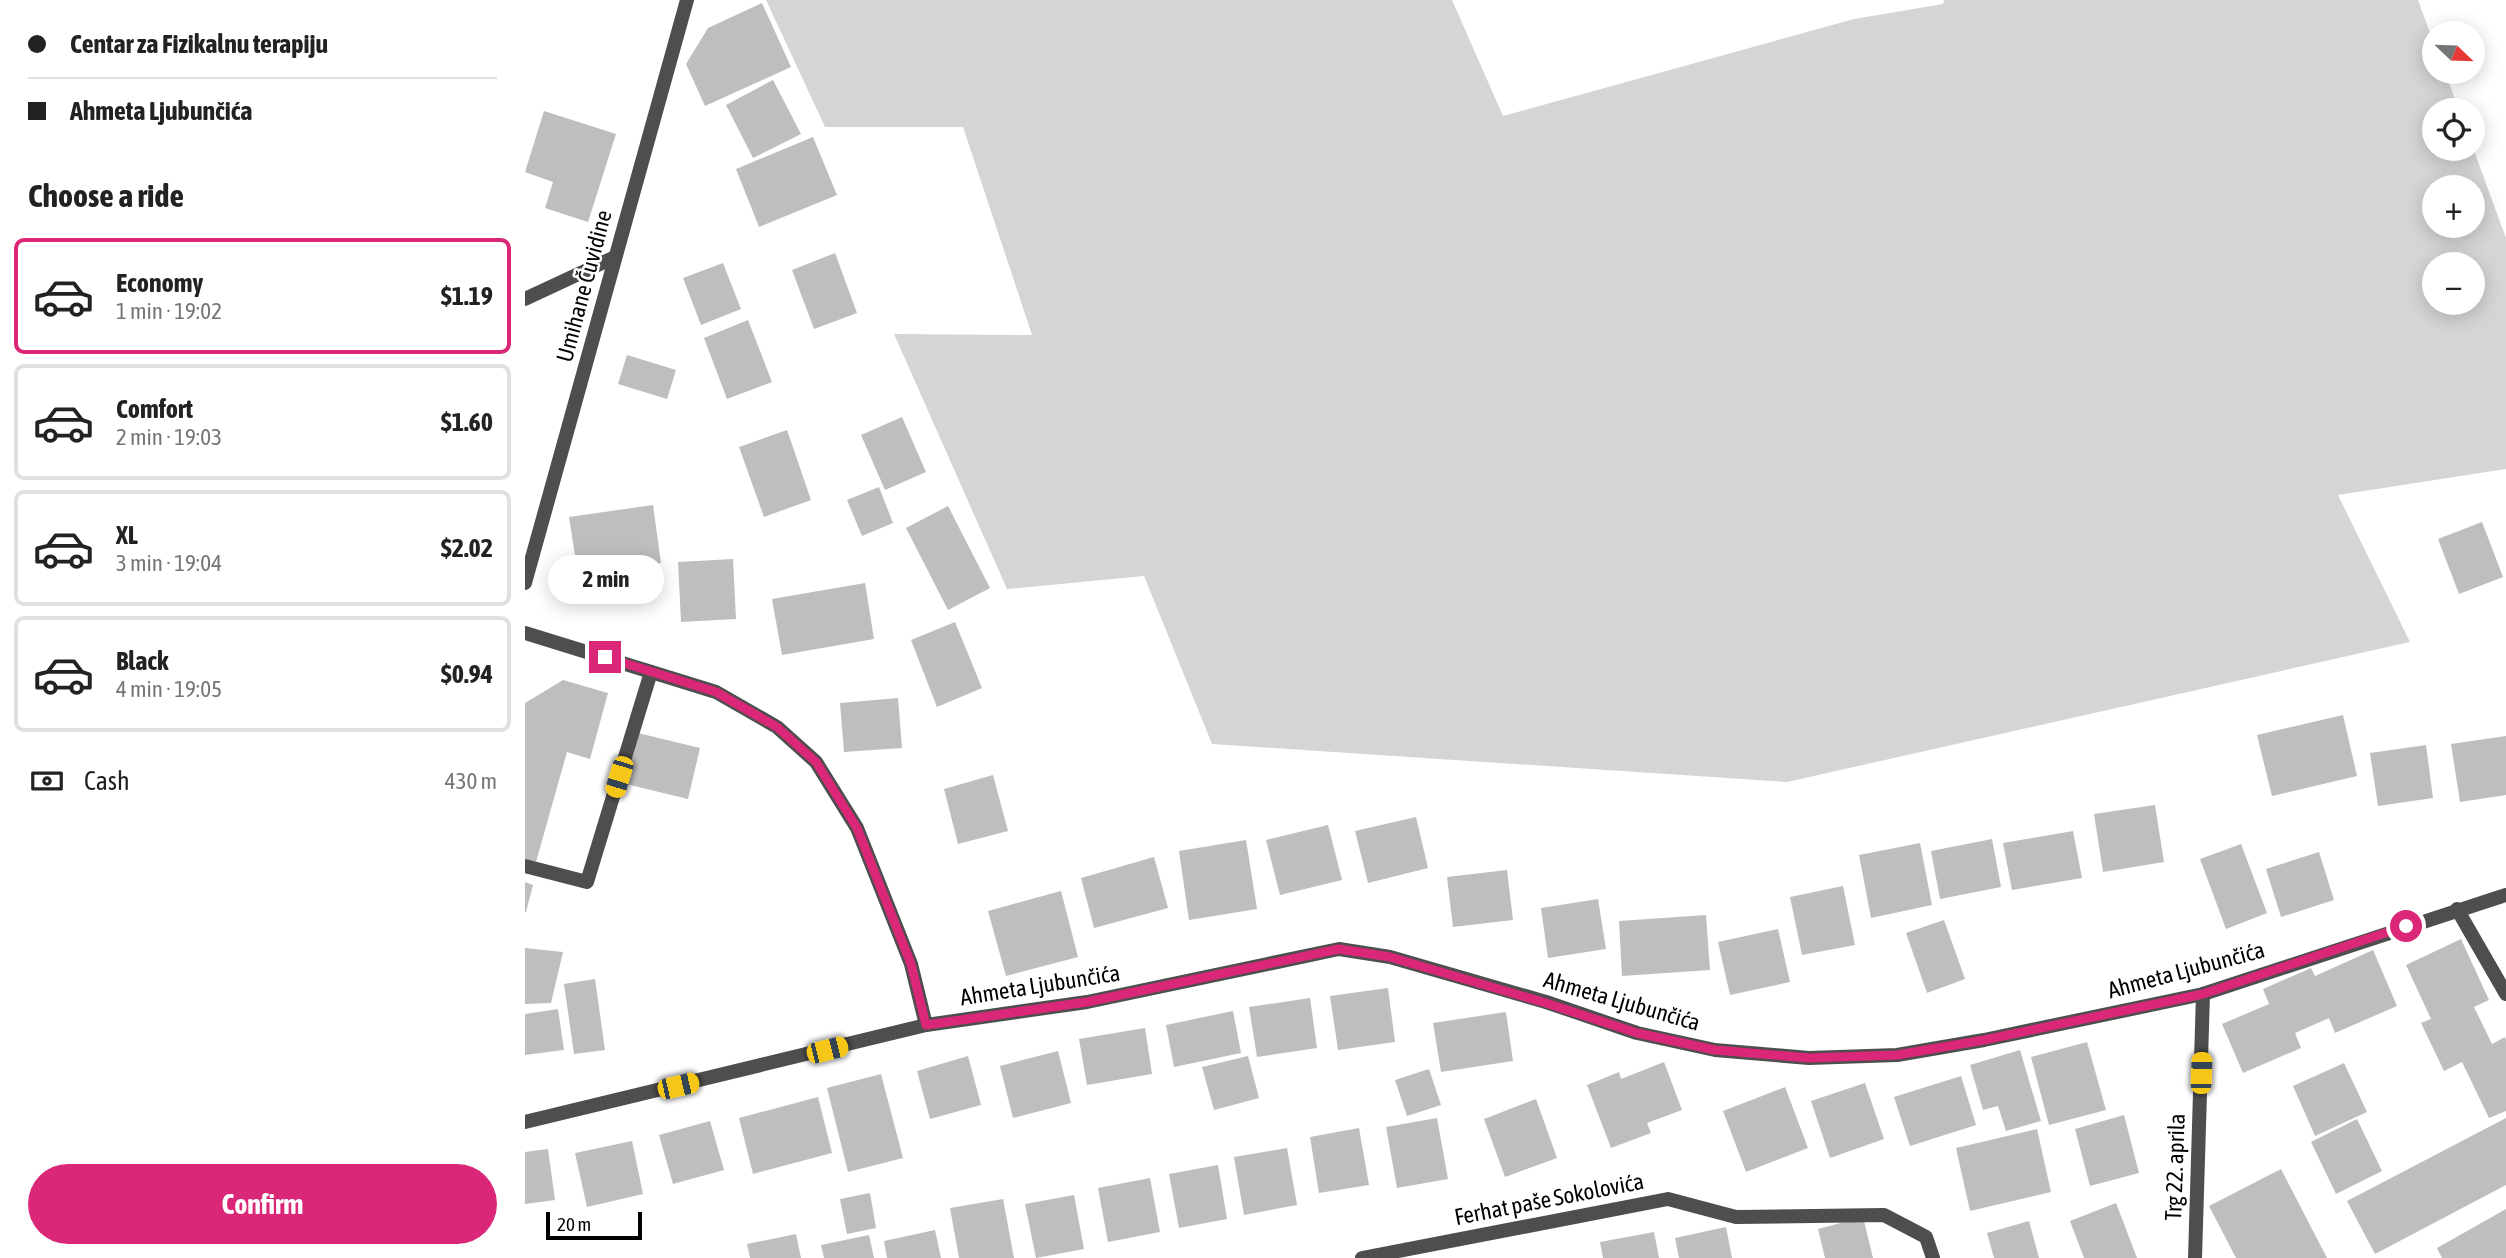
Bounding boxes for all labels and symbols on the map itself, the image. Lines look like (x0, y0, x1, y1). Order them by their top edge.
north arrow (2422, 21, 2485, 84)
street label: Umihane Čuvidine (551, 207, 617, 365)
callout: 2 min (547, 556, 663, 604)
route end (589, 641, 621, 673)
car (603, 754, 636, 800)
route start (2390, 910, 2422, 942)
street label: Ahmeta Ljubunčića (2105, 937, 2267, 1003)
street label: Ahmeta Ljubunčića (958, 960, 1122, 1010)
street label: Ahmeta Ljubunčića (1541, 966, 1703, 1036)
car (805, 1035, 850, 1065)
car (2190, 1052, 2213, 1094)
car (656, 1071, 701, 1101)
street label: Trg 22. aprila (2160, 1113, 2190, 1221)
street label: Ferhat paše Sokolovića (1452, 1168, 1646, 1230)
scale bar (546, 1209, 642, 1241)

